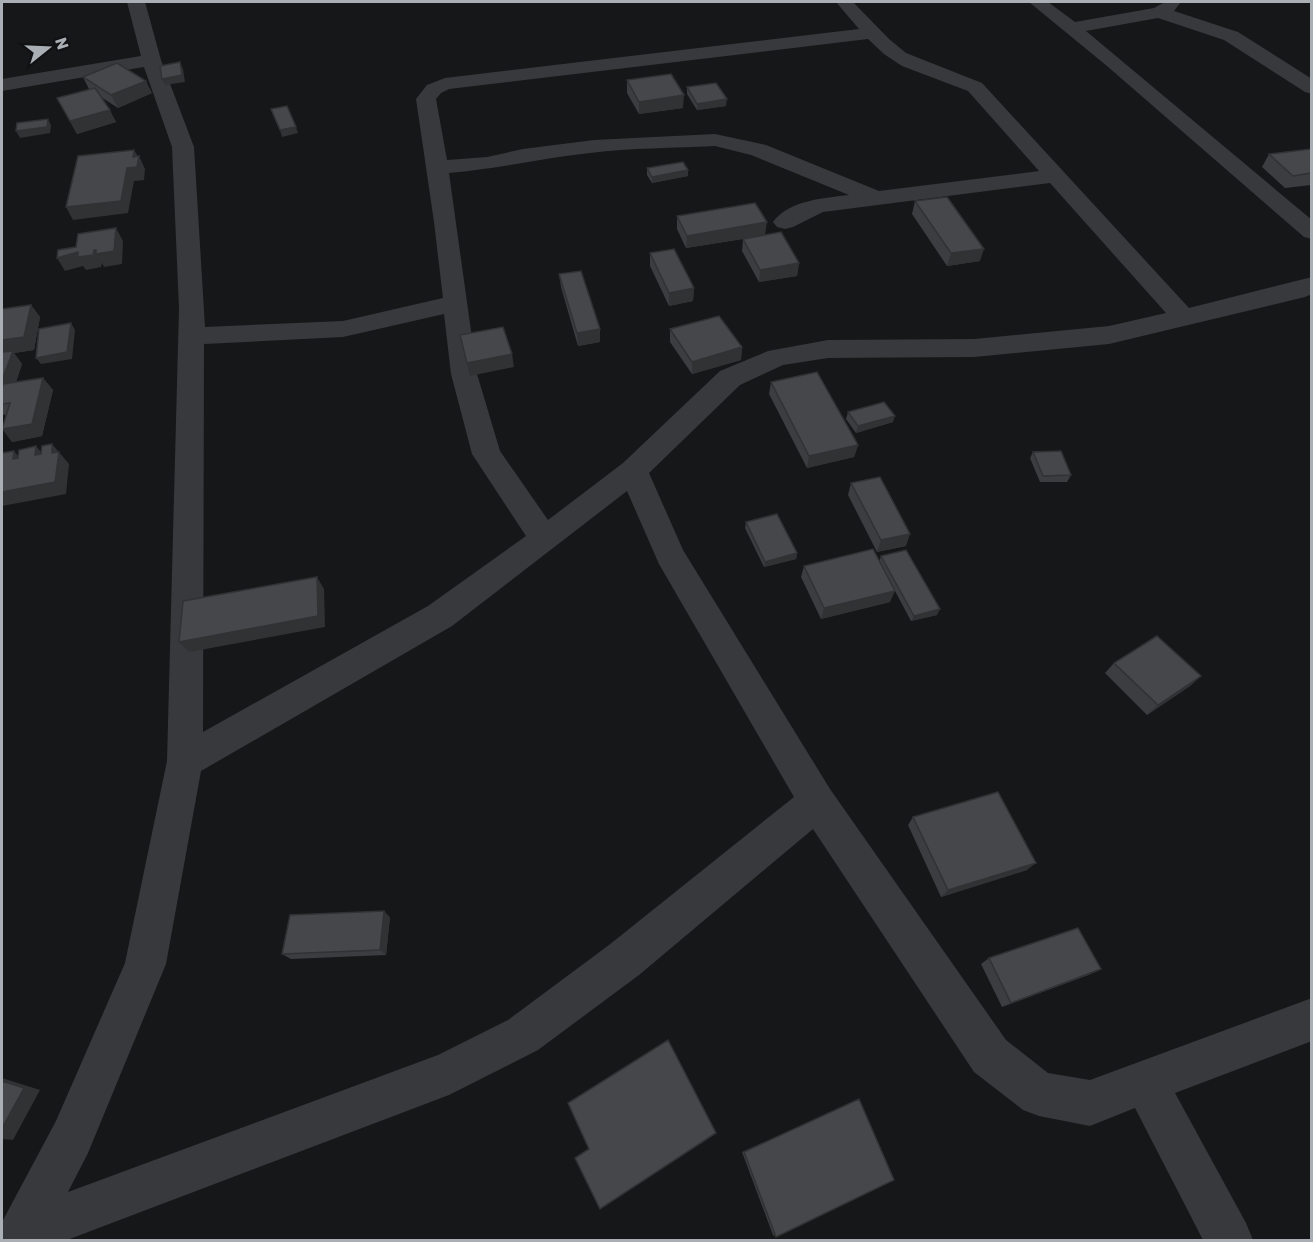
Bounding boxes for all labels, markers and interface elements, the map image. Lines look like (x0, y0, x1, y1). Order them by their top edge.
north arrow (18, 18, 78, 78)
text: N (51, 35, 73, 52)

